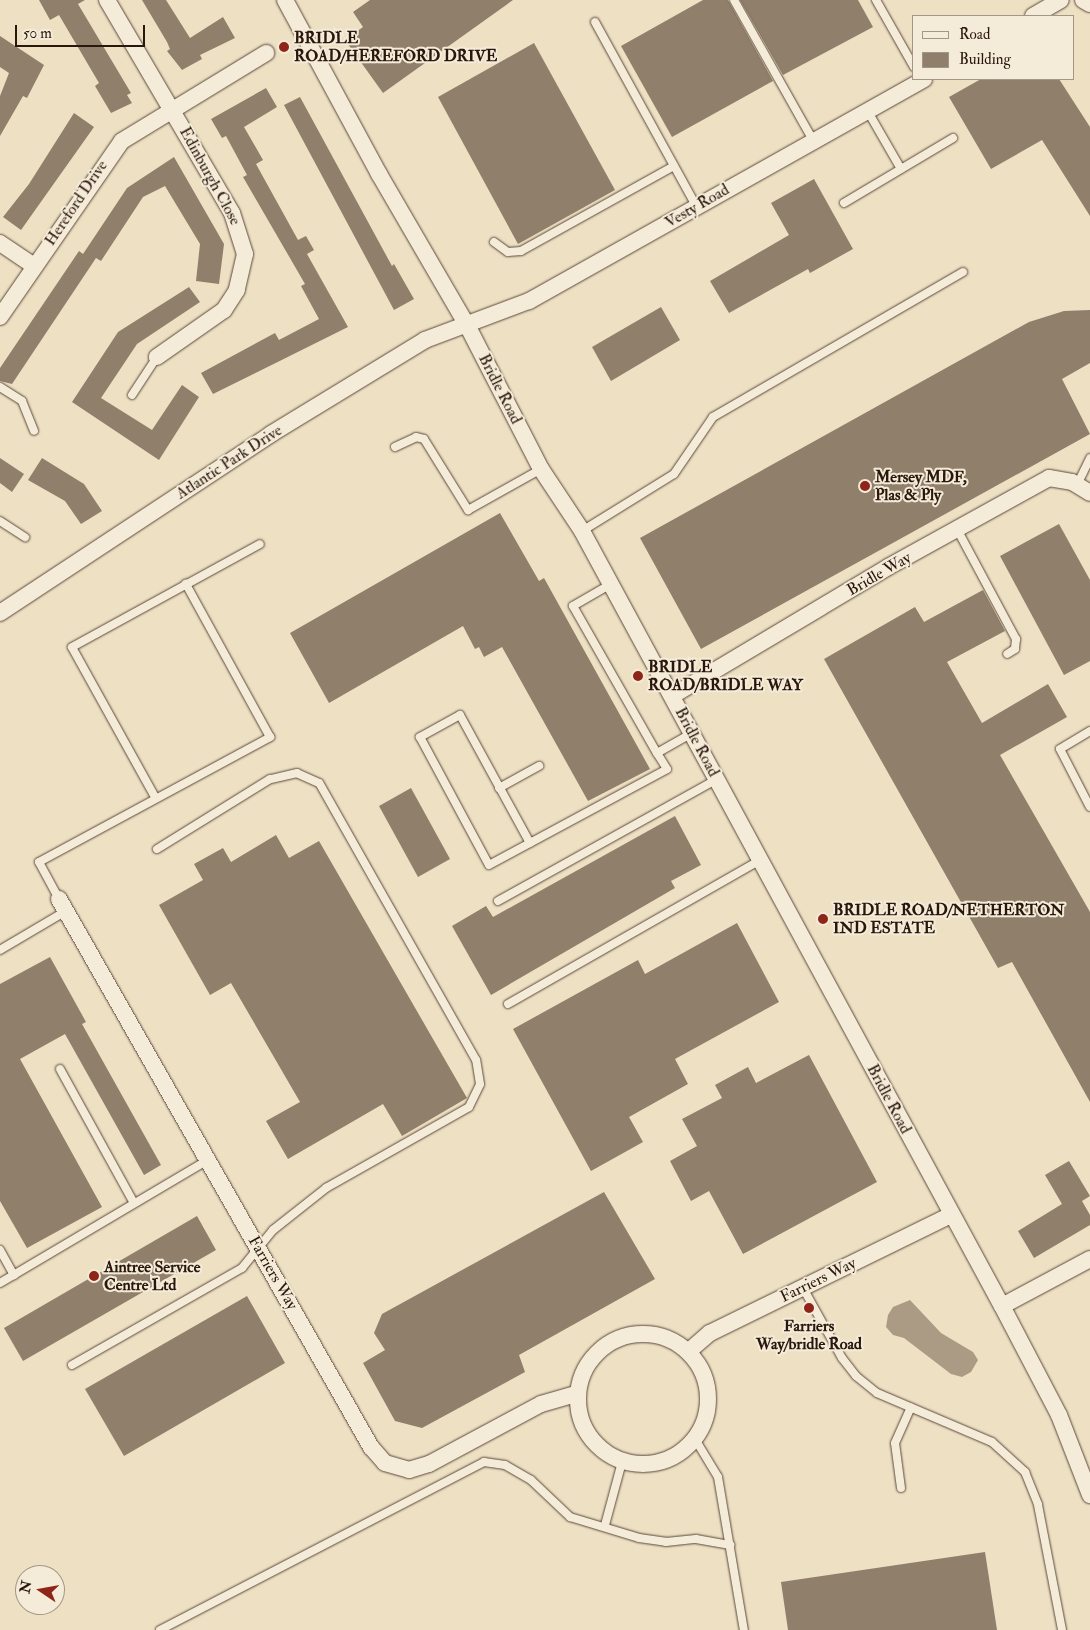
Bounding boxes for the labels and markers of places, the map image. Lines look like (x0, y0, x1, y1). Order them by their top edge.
place label: BRIDLE ROAD/HEREFORD DRIVE (294, 28, 497, 66)
marker: BRIDLE ROAD/HEREFORD DRIVE (278, 41, 290, 53)
place label: Mersey MDF, Plas & Ply (875, 467, 967, 505)
marker: Mersey MDF, Plas & Ply (859, 480, 871, 492)
place label: BRIDLE ROAD/BRIDLE WAY (648, 657, 803, 695)
marker: BRIDLE ROAD/BRIDLE WAY (632, 670, 644, 682)
place label: BRIDLE ROAD/NETHERTON IND ESTATE (833, 900, 1064, 938)
marker: BRIDLE ROAD/NETHERTON IND ESTATE (817, 913, 829, 925)
place label: Aintree Service Centre Ltd (104, 1257, 200, 1295)
marker: Aintree Service Centre Ltd (88, 1270, 100, 1282)
marker: Farriers Way/bridle Road (803, 1302, 815, 1314)
place label: Farriers Way/bridle Road (756, 1316, 862, 1354)

